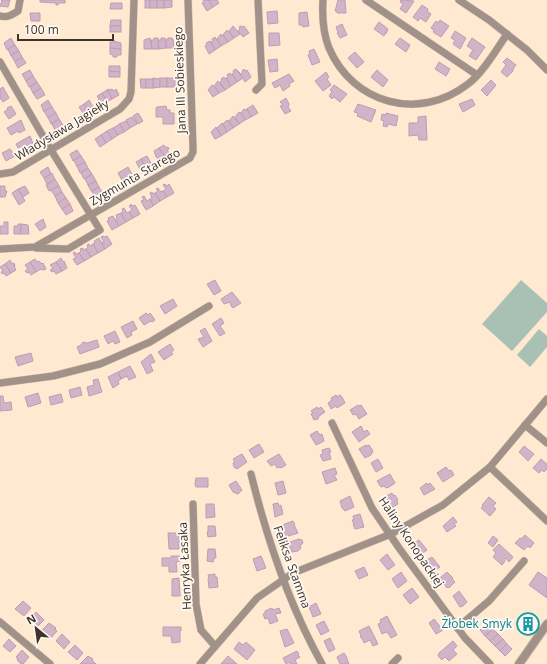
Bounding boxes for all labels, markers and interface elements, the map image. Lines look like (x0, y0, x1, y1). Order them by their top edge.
scale bar (18, 16, 113, 42)
text: 100 m (24, 21, 59, 38)
street label: Jana III Sobieskiego (169, 26, 190, 135)
street label: Władysława Jagiełły (12, 94, 113, 164)
street label: Zygmunta Starego (86, 144, 183, 209)
street label: Haliny Konopackiej (375, 493, 448, 590)
street label: Henryka Łasaka (174, 522, 195, 611)
street label: Feliksa Stamma (270, 523, 315, 611)
north arrow (16, 608, 56, 648)
text: N (23, 610, 38, 628)
building icon: Żłobek Smyk (515, 611, 541, 637)
place label: Żłobek Smyk (441, 615, 513, 632)

